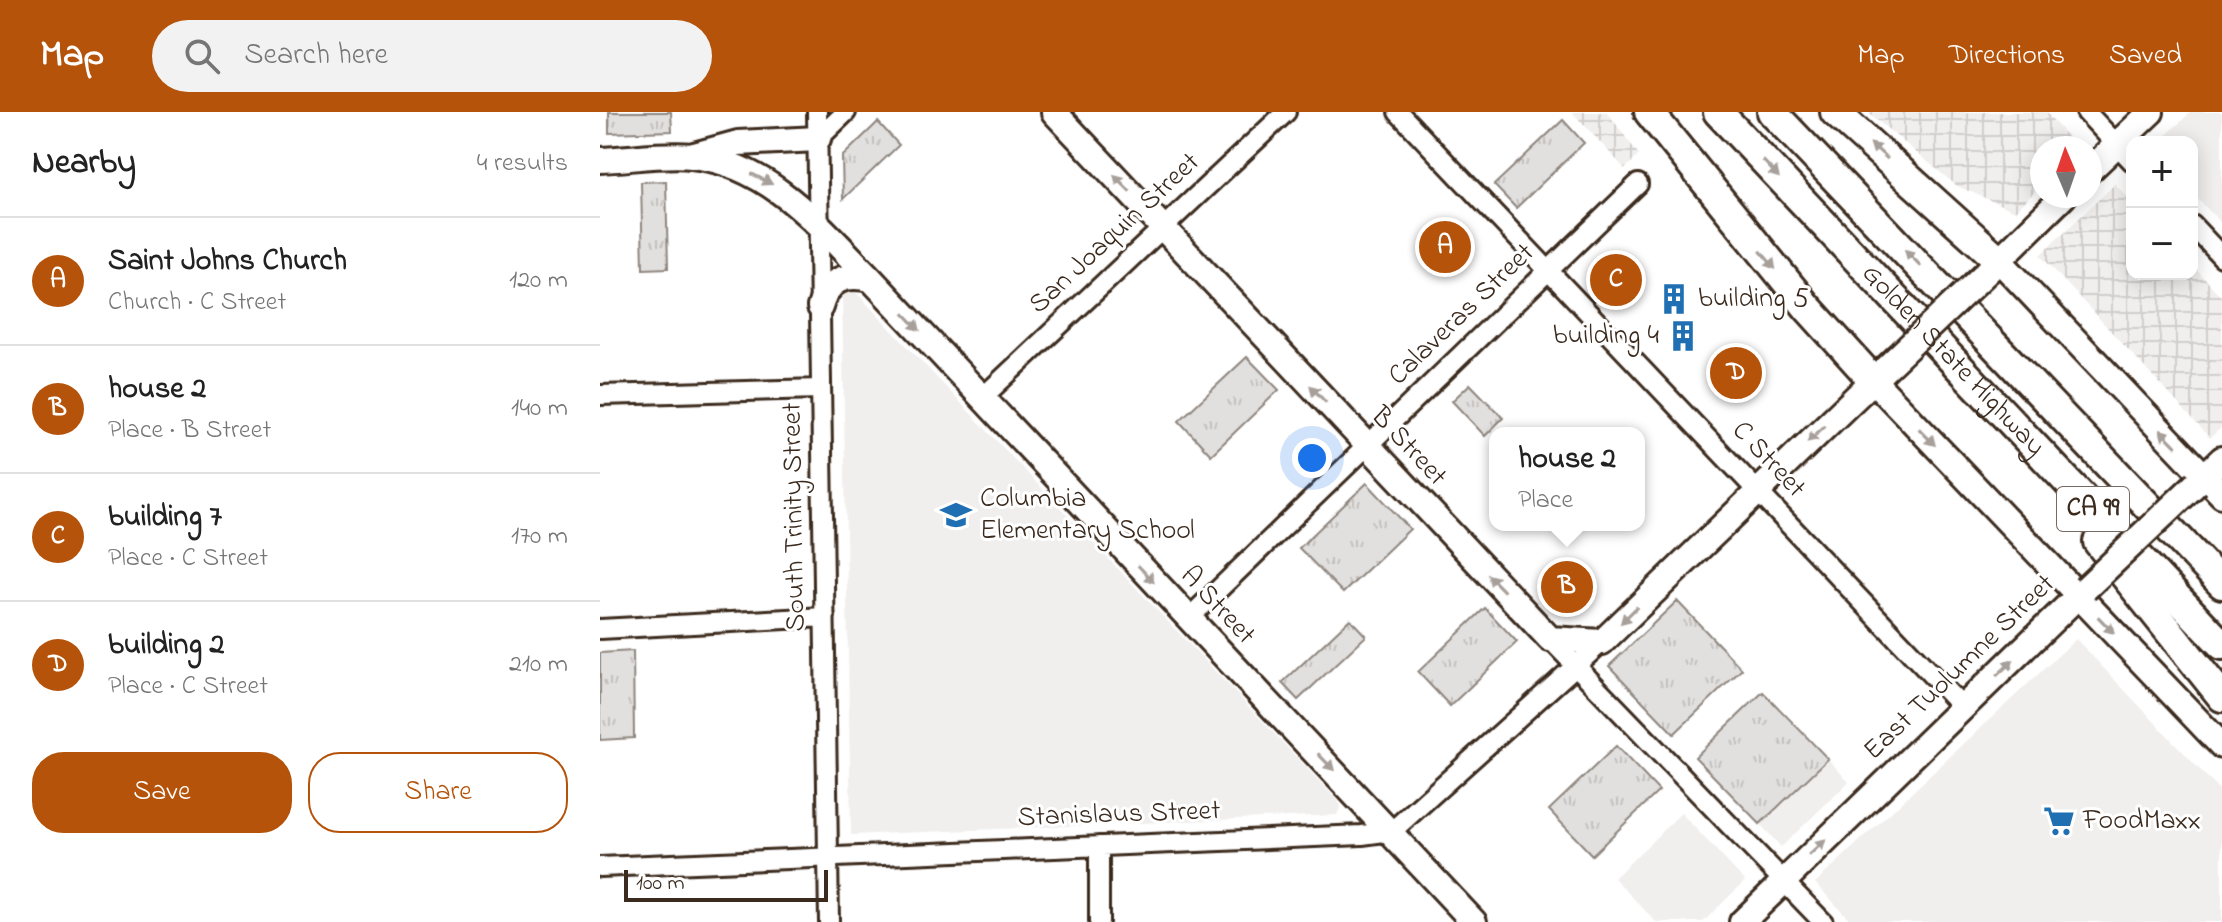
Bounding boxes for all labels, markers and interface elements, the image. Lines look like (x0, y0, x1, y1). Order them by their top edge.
search box (152, 20, 712, 92)
text: Map (40, 28, 104, 84)
icon: search (180, 34, 224, 78)
text: Search here (244, 34, 388, 78)
text: Map (1857, 36, 1905, 77)
text: Directions (1949, 36, 2065, 77)
text: Saved (2109, 36, 2182, 77)
north arrow (2030, 136, 2102, 208)
map controls (2126, 136, 2198, 280)
button: + (2126, 136, 2198, 208)
text: Nearby (32, 139, 136, 189)
one-way arrow (1870, 143, 1889, 161)
street label: San Joaquin Street (1020, 144, 1210, 324)
text: 4 results (477, 145, 568, 183)
one-way arrow (1761, 159, 1780, 178)
one-way arrow (750, 173, 773, 186)
one-way arrow (1113, 173, 1131, 192)
button: − (2126, 208, 2198, 280)
pin: A (1419, 217, 1471, 277)
street label: Calaveras Street (1379, 234, 1545, 396)
text: Saint Johns Church (108, 240, 347, 284)
one-way arrow (1904, 249, 1923, 268)
pin: C (1590, 250, 1642, 310)
one-way arrow (1759, 250, 1776, 270)
street label: Golden State Highway (1852, 255, 2054, 466)
text: A (50, 262, 66, 300)
text: 120 m (509, 262, 568, 300)
place label: building 5 (1698, 279, 1809, 320)
building icon: building 5 (1657, 282, 1691, 316)
text: Church · C Street (108, 284, 286, 322)
one-way arrow (902, 312, 920, 331)
place label: building 4 (1553, 316, 1659, 357)
building icon: building 4 (1666, 319, 1700, 353)
pin: D (1710, 343, 1762, 403)
text: house 2 (108, 368, 206, 412)
one-way arrow (1309, 384, 1327, 403)
text: B (49, 390, 67, 428)
text: 140 m (511, 390, 568, 428)
street label: B Street (1359, 397, 1456, 496)
street label: South Trinity Street (773, 402, 817, 632)
text: Place · B Street (108, 412, 271, 450)
street label: C Street (1721, 412, 1815, 508)
one-way arrow (1807, 424, 1826, 442)
popup (1489, 427, 1645, 531)
one-way arrow (1917, 427, 1935, 446)
one-way arrow (2160, 429, 2178, 448)
your location (1292, 438, 1332, 478)
text: house 2 (1518, 438, 1616, 482)
place label: Columbia Elementary School (980, 479, 1195, 552)
text: Place (1518, 482, 1573, 520)
road number: CA 99 (2057, 487, 2129, 531)
text: building 7 (108, 496, 222, 540)
school or university icon: Columbia Elementary School (939, 498, 973, 532)
text: C (51, 518, 65, 556)
text: 170 m (511, 518, 568, 556)
text: Place · C Street (108, 540, 268, 578)
street label: A Street (1170, 557, 1264, 655)
pin: B (1541, 557, 1593, 617)
one-way arrow (1137, 564, 1155, 583)
street label: East Tuolumne Street (1855, 565, 2065, 771)
one-way arrow (1488, 574, 1506, 593)
one-way arrow (1620, 605, 1639, 623)
one-way arrow (2096, 615, 2115, 634)
text: building 2 (108, 624, 224, 668)
text: D (48, 646, 68, 684)
text: 210 m (509, 646, 568, 684)
one-way arrow (1995, 659, 2014, 678)
text: Place · C Street (108, 668, 268, 706)
button: Save (32, 752, 292, 833)
button: Share (308, 752, 568, 833)
one-way arrow (1316, 752, 1334, 771)
street label: Stanislaus Street (1017, 791, 1221, 839)
place label: FoodMaxx (2082, 801, 2201, 842)
supermarket icon: FoodMaxx (2042, 804, 2076, 838)
one-way arrow (1807, 839, 1826, 857)
scale bar (624, 866, 828, 902)
text: 100 m (636, 868, 685, 900)

